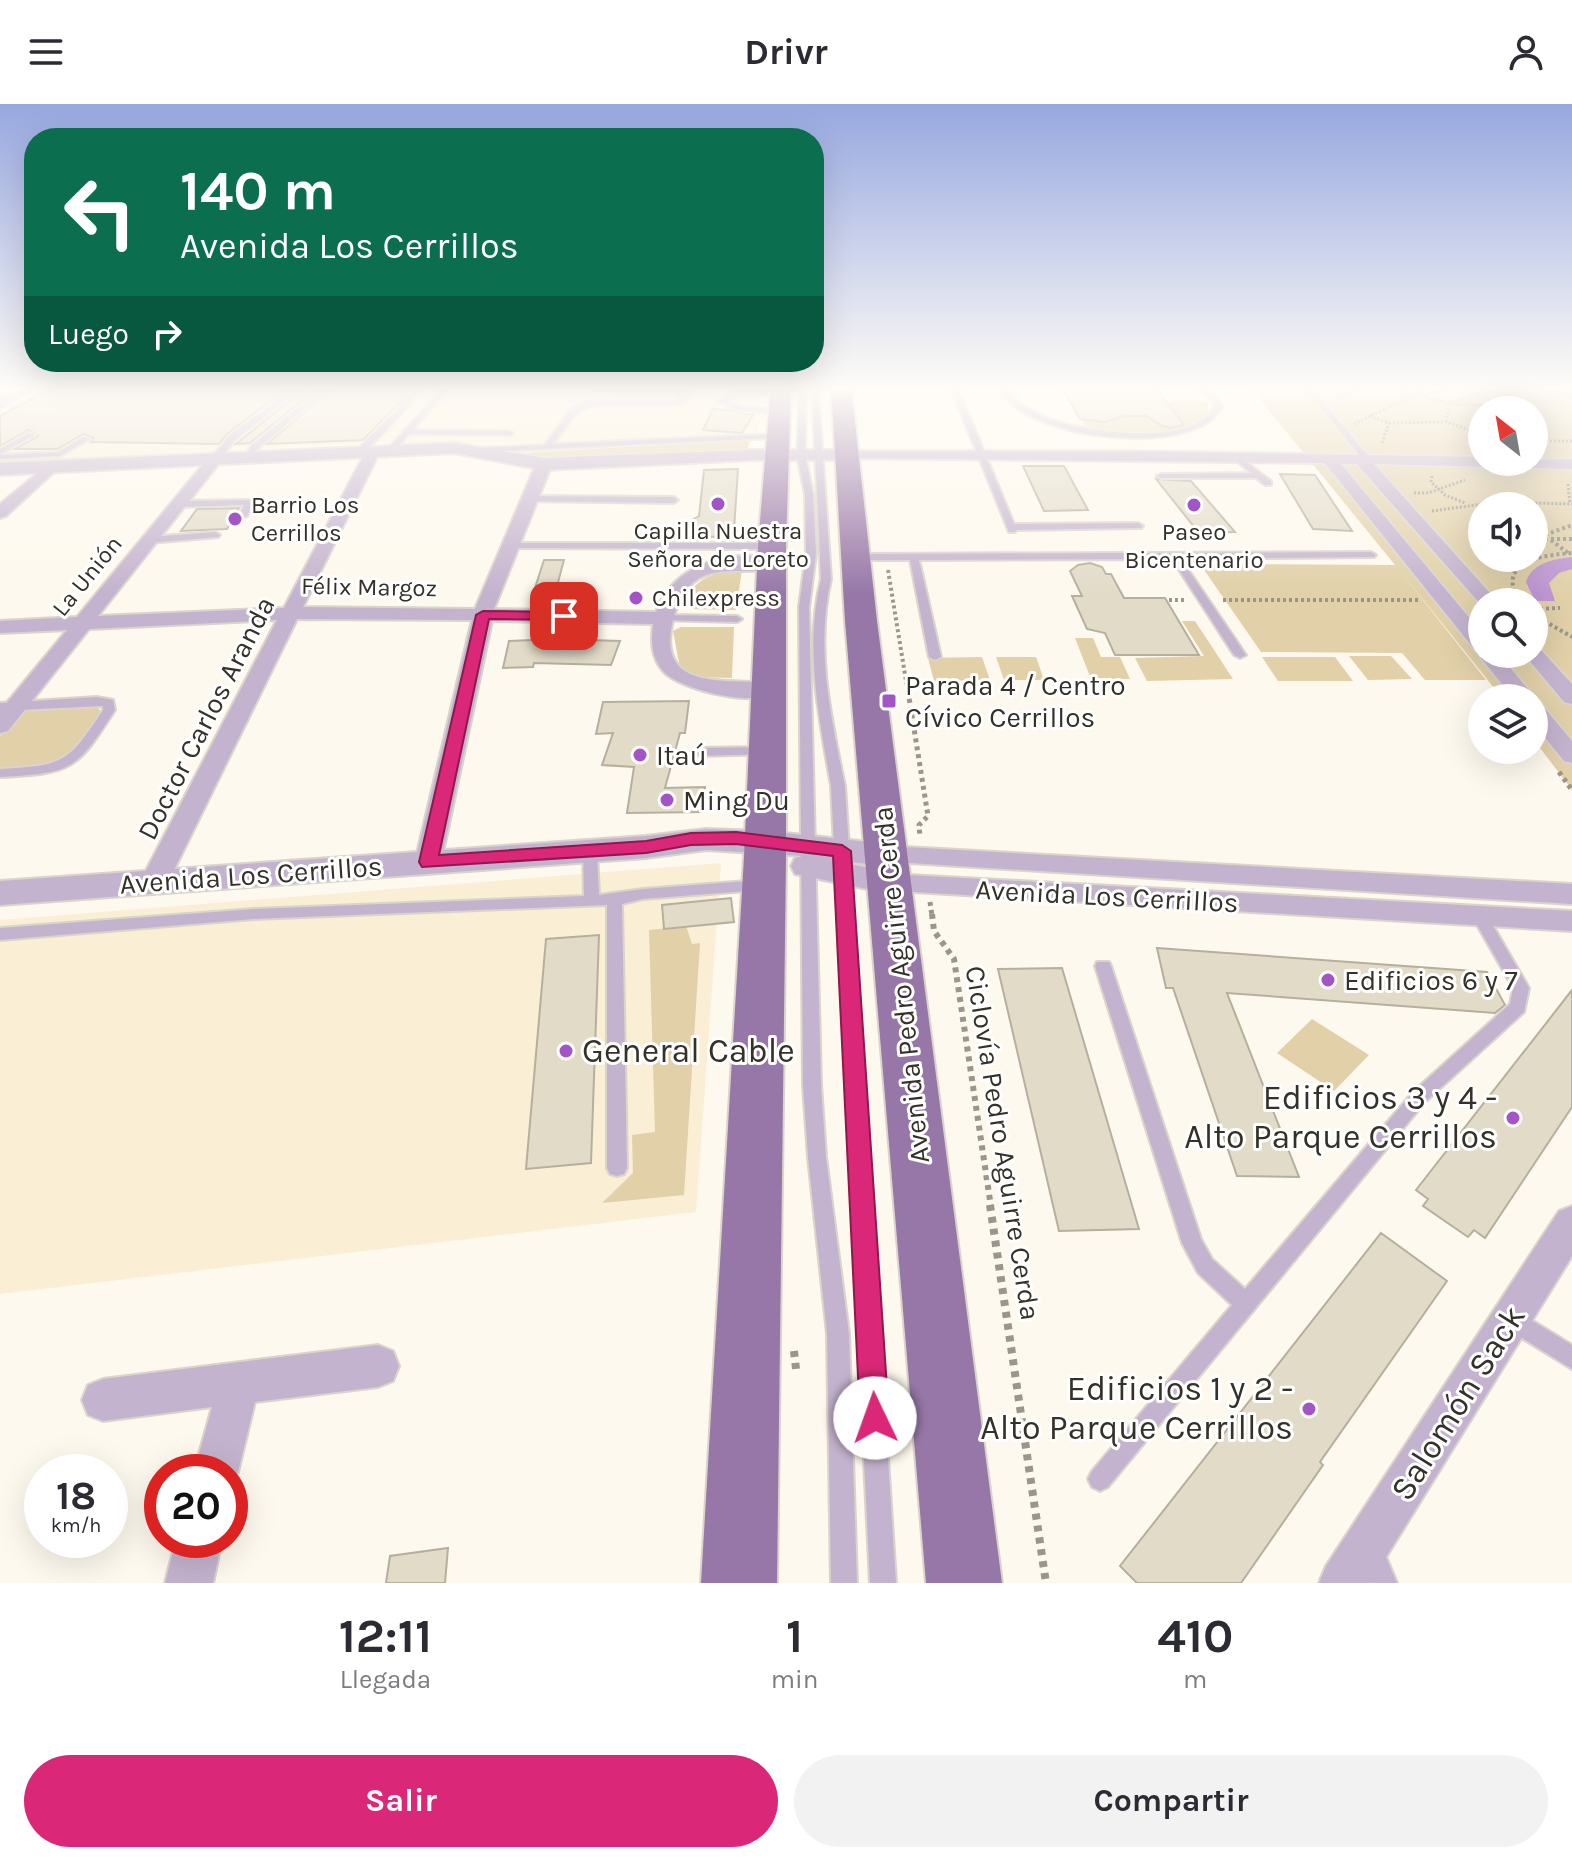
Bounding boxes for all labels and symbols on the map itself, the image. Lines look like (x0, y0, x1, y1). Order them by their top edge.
north arrow (1468, 396, 1548, 476)
place label: Barrio Los Cerrillos (251, 491, 359, 547)
marker: Capilla Nuestra Señora de Loreto (709, 495, 727, 513)
marker: Paseo Bicentenario (1185, 496, 1203, 514)
marker: Barrio Los Cerrillos (226, 510, 244, 528)
place label: Capilla Nuestra Señora de Loreto (627, 517, 809, 573)
place label: Paseo Bicentenario (1124, 518, 1264, 574)
street label: La Unión (46, 530, 128, 622)
street label: Félix Margoz (301, 572, 437, 602)
pin (530, 582, 598, 650)
place label: Chilexpress (652, 584, 780, 612)
marker: Chilexpress (627, 589, 645, 607)
street label: Doctor Carlos Aranda (130, 591, 282, 845)
place label: Parada 4 / Centro Cívico Cerrillos (905, 669, 1126, 734)
marker: Parada 4 / Centro Cívico Cerrillos (880, 692, 898, 710)
place label: Itaú (656, 739, 707, 772)
marker: Itaú (631, 746, 649, 764)
place label: Ming Du (683, 784, 790, 817)
marker: Ming Du (658, 791, 676, 809)
street label: Avenida Pedro Aguirre Cerda (866, 805, 936, 1165)
street label: Avenida Los Cerrillos (118, 849, 384, 901)
street label: Avenida Los Cerrillos (975, 873, 1239, 919)
street label: Ciclovía Pedro Aguirre Cerda (959, 963, 1047, 1323)
place label: Edificios 6 y 7 (1344, 964, 1518, 997)
marker: Edificios 6 y 7 (1319, 971, 1337, 989)
place label: General Cable (582, 1031, 795, 1071)
marker: General Cable (557, 1042, 575, 1060)
place label: Edificios 3 y 4 - Alto Parque Cerrillos (1184, 1078, 1497, 1157)
marker: Edificios 3 y 4 - Alto Parque Cerrillos (1504, 1109, 1522, 1127)
street label: Salomón Sack (1382, 1298, 1534, 1508)
place label: Edificios 1 y 2 - Alto Parque Cerrillos (980, 1369, 1293, 1448)
position arrow (833, 1376, 917, 1460)
marker: Edificios 1 y 2 - Alto Parque Cerrillos (1300, 1400, 1318, 1418)
speed limit sign: 20 (144, 1454, 248, 1558)

